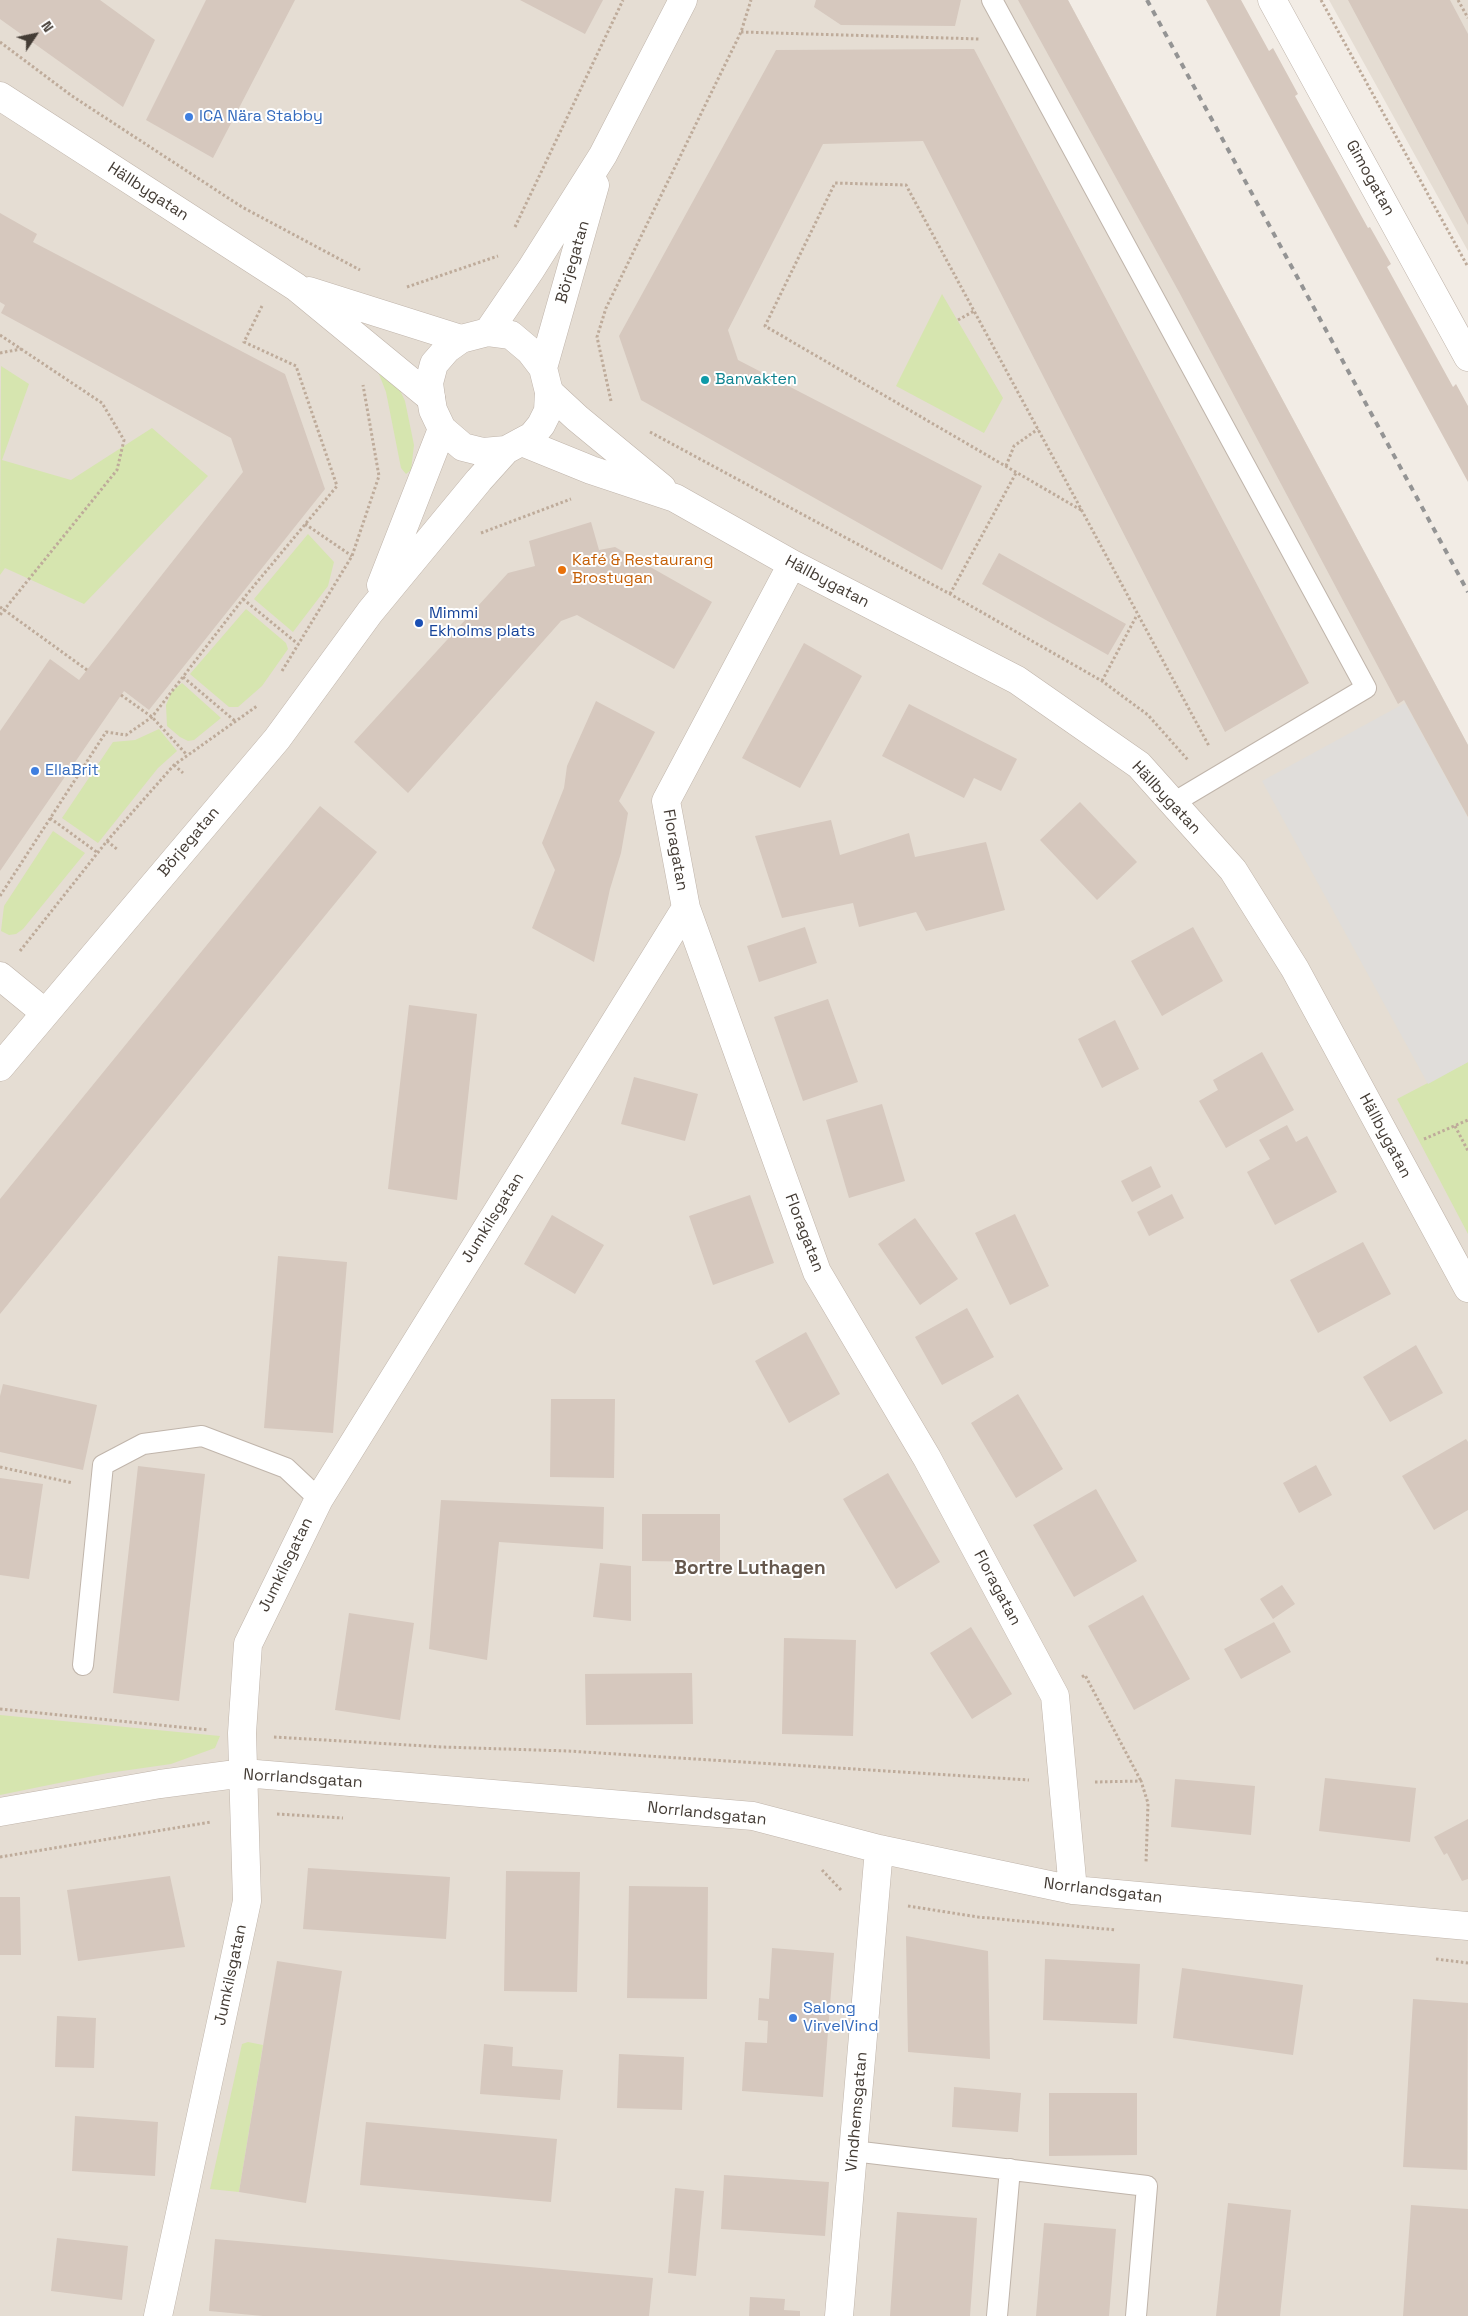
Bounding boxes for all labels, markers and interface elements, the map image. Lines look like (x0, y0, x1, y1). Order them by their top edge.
north arrow (10, 10, 60, 60)
text: N (37, 18, 58, 36)
place label: ICA Nära Stabby (199, 107, 323, 127)
marker: ICA Nära Stabby (183, 111, 195, 123)
street label: Gimogatan (1341, 137, 1399, 219)
street label: Hällbygatan (104, 159, 192, 225)
street label: Börjegatan (552, 218, 594, 306)
place label: Banvakten (715, 370, 797, 390)
marker: Banvakten (699, 374, 711, 386)
place label: Kafé & Restaurang Brostugan (572, 551, 713, 589)
street label: Hällbygatan (781, 552, 873, 612)
marker: Kafé & Restaurang Brostugan (556, 564, 568, 576)
place label: Mimmi Ekholms plats (429, 604, 535, 642)
marker: Mimmi Ekholms plats (413, 617, 425, 629)
street label: Hällbygatan (1127, 757, 1205, 839)
place label: EllaBrit (45, 761, 99, 781)
marker: EllaBrit (29, 765, 41, 777)
street label: Börjegatan (154, 803, 224, 881)
street label: Floragatan (658, 808, 692, 892)
street label: Hällbygatan (1355, 1090, 1415, 1182)
street label: Jumkilsgatan (458, 1169, 528, 1267)
street label: Floragatan (780, 1191, 828, 1275)
street label: Jumkilsgatan (255, 1515, 317, 1615)
street label: Floragatan (969, 1547, 1025, 1629)
district label: Bortre Luthagen (674, 1558, 826, 1580)
street label: Norrlandsgatan (243, 1765, 363, 1793)
street label: Norrlandsgatan (647, 1798, 767, 1830)
street label: Norrlandsgatan (1043, 1874, 1163, 1908)
street label: Jumkilsgatan (211, 1923, 251, 2027)
place label: Salong VirvelVind (803, 1999, 878, 2037)
marker: Salong VirvelVind (787, 2012, 799, 2024)
street label: Vindhemsgatan (842, 2051, 872, 2173)

